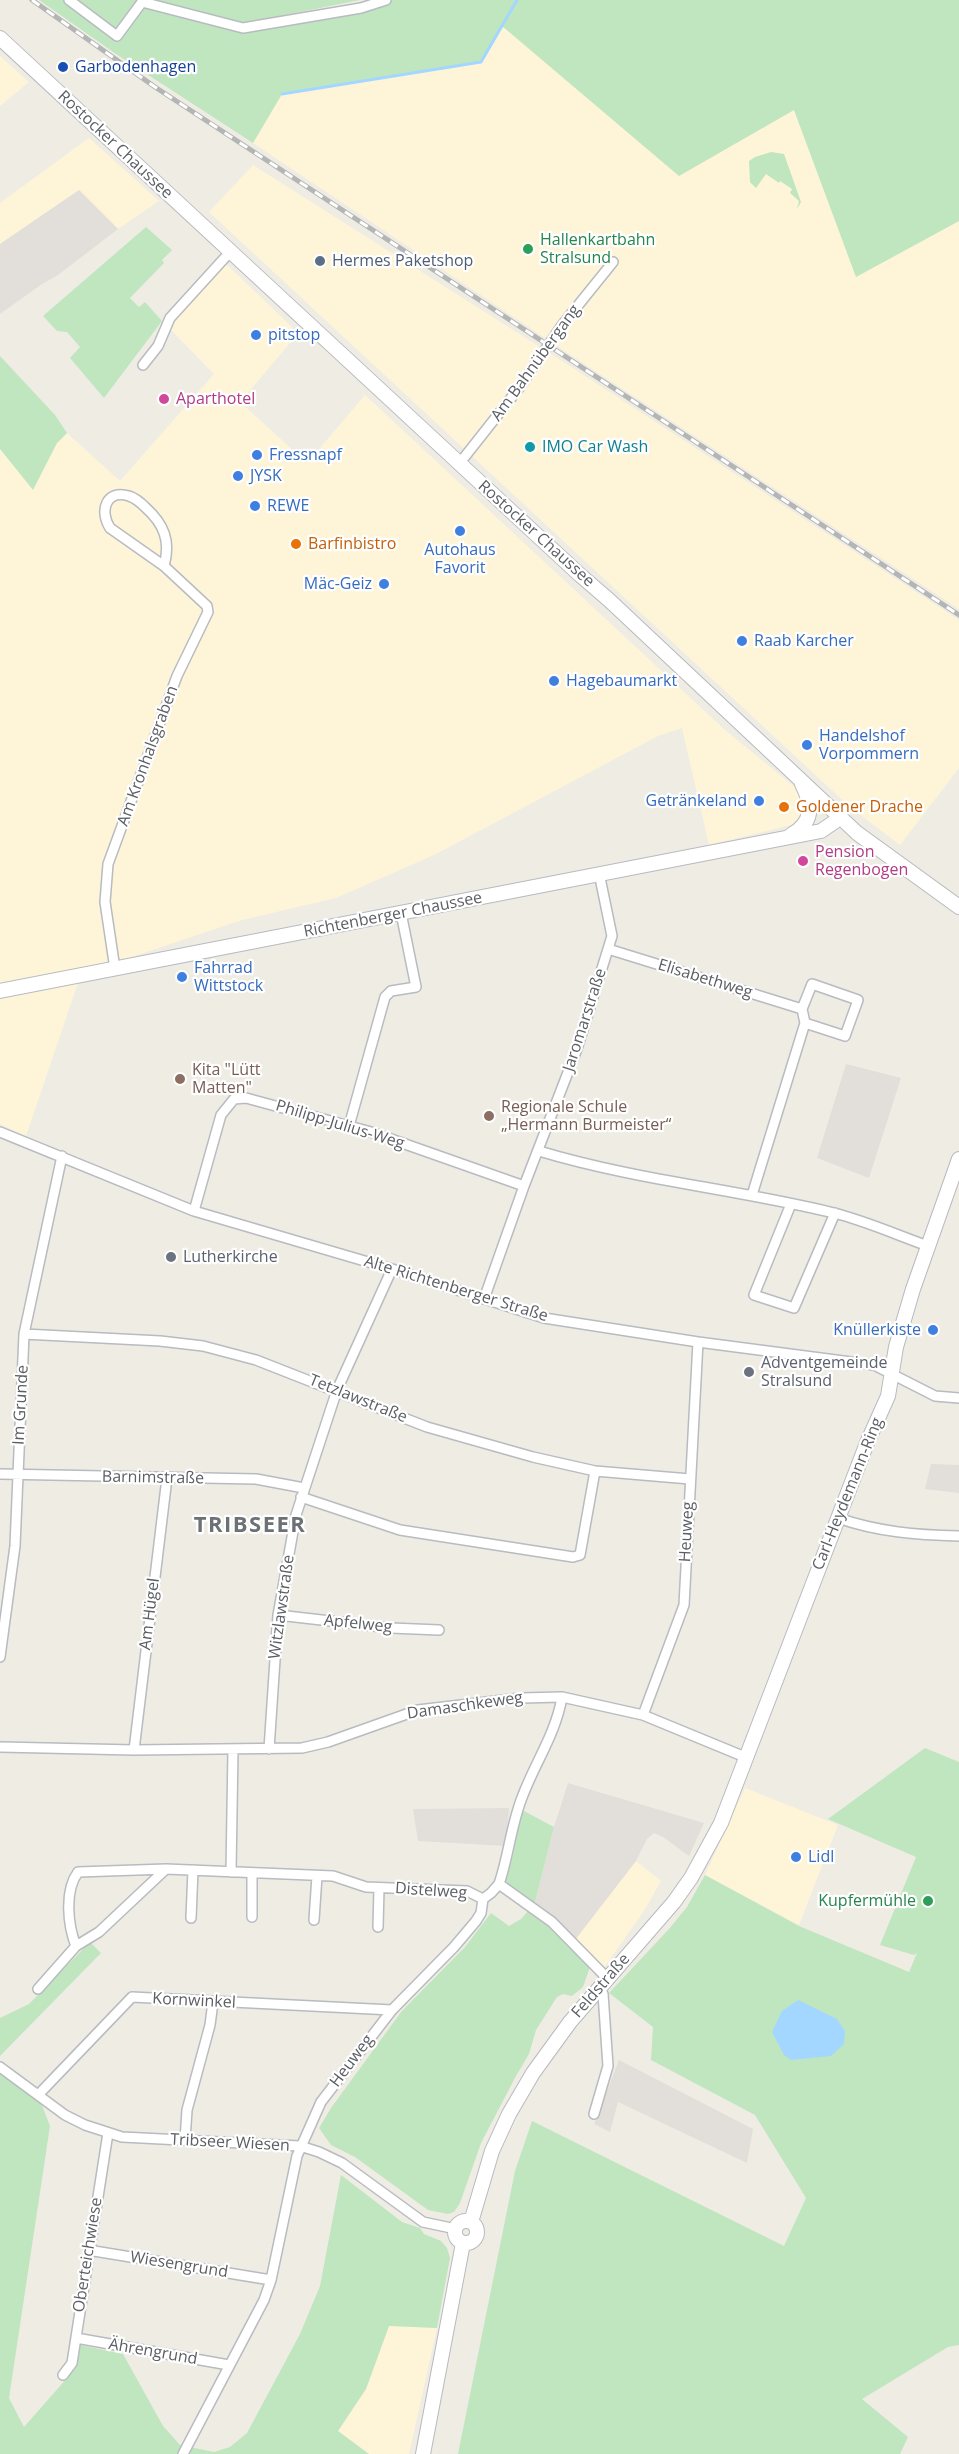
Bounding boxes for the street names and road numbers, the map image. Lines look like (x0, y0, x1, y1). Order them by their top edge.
street label: Rostocker Chaussee (54, 87, 176, 203)
street label: Am Bahnübergang (487, 301, 585, 425)
street label: Rostocker Chaussee (474, 477, 598, 591)
street label: Am Kronhalsgraben (114, 683, 182, 829)
street label: Richtenberger Chaussee (302, 888, 484, 942)
street label: Elisabethweg (655, 956, 755, 1002)
street label: Jaromarstraße (559, 966, 611, 1074)
street label: Philipp-Julius-Weg (273, 1096, 407, 1154)
street label: Alte Richtenberger Straße (362, 1252, 550, 1326)
street label: Im Grunde (9, 1365, 33, 1445)
street label: Tetzlawstraße (306, 1371, 410, 1427)
street label: Carl-Heydemann-Ring (809, 1415, 887, 1573)
street label: Barnimstraße (102, 1468, 204, 1488)
street label: Heuweg (676, 1501, 698, 1563)
street label: Witzlawstraße (265, 1554, 299, 1660)
street label: Am Hügel (136, 1577, 164, 1651)
street label: Apfelweg (323, 1611, 393, 1637)
street label: Damaschkeweg (406, 1688, 524, 1724)
street label: Distelweg (394, 1879, 468, 1903)
street label: Feldstraße (568, 1950, 634, 2022)
street label: Kornwinkel (152, 1989, 236, 2013)
street label: Heuweg (326, 2031, 378, 2091)
street label: Tribseer Wiesen (170, 2130, 290, 2156)
street label: Oberteichwiese (69, 2196, 107, 2314)
street label: Wiesengrund (129, 2248, 229, 2282)
street label: Ährengrund (107, 2335, 199, 2369)

